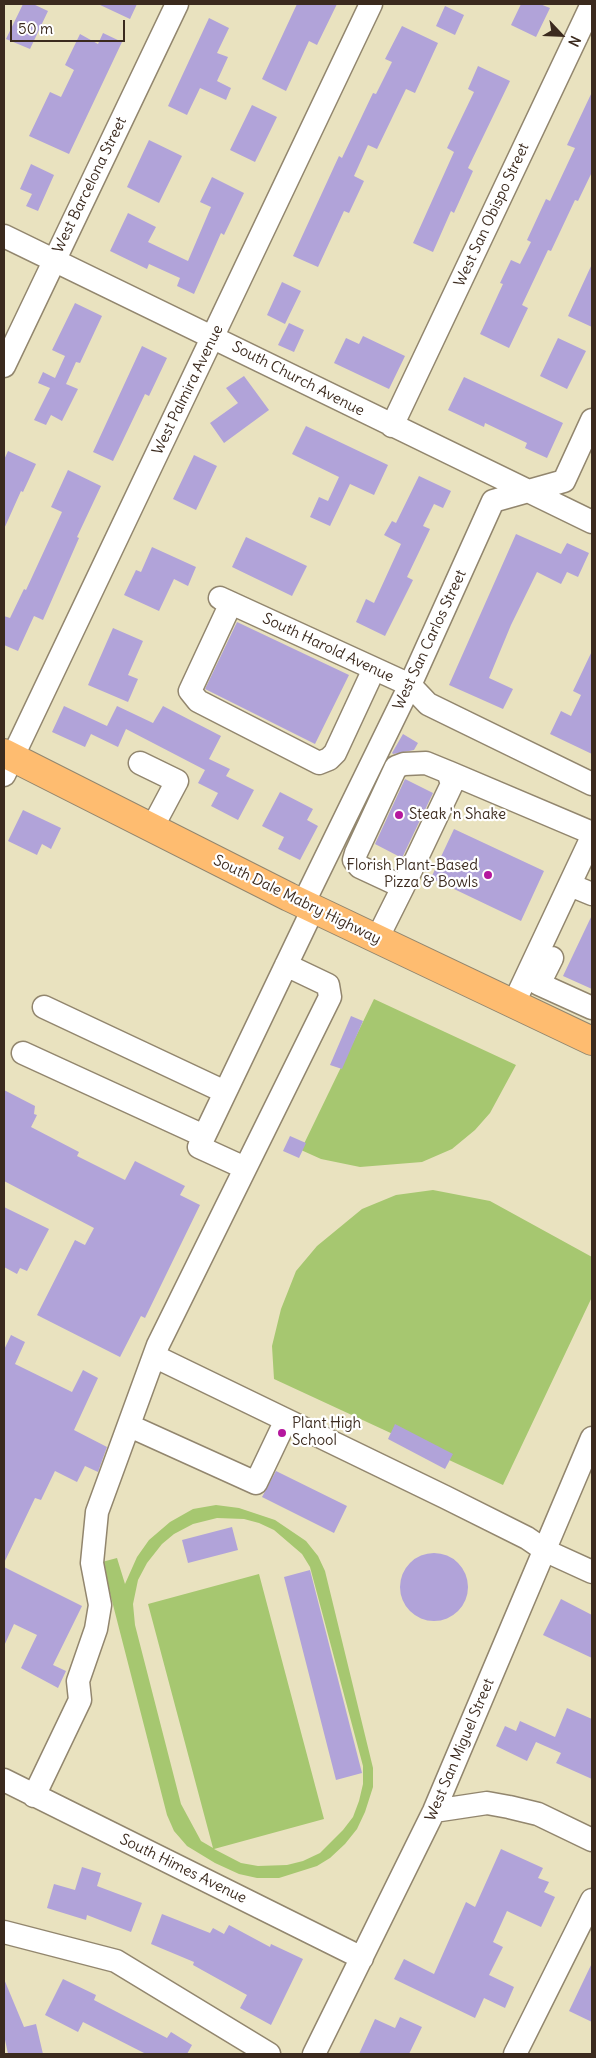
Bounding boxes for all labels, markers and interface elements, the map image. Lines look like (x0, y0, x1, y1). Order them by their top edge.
scale bar (12, 10, 128, 42)
north arrow (536, 10, 586, 60)
text: 50 m (18, 19, 53, 38)
text: N (564, 33, 585, 50)
street label: West Barcelona Street (49, 114, 131, 256)
street label: West San Obispo Street (451, 140, 533, 290)
street label: West Palmira Avenue (149, 322, 227, 458)
street label: South Church Avenue (229, 338, 367, 420)
street label: West San Carlos Street (390, 567, 470, 713)
street label: South Harold Avenue (260, 610, 396, 686)
place label: Steak 'n Shake (409, 806, 506, 824)
marker: Steak 'n Shake (393, 809, 405, 821)
street label: South Dale Mabry Highway (210, 852, 384, 948)
place label: Florish Plant-Based Pizza & Bowls (346, 857, 478, 892)
marker: Florish Plant-Based Pizza & Bowls (482, 869, 494, 881)
place label: Plant High School (292, 1415, 361, 1450)
marker: Plant High School (276, 1427, 288, 1439)
street label: West San Miguel Street (422, 1676, 498, 1824)
street label: South Himes Avenue (117, 1830, 249, 1908)

